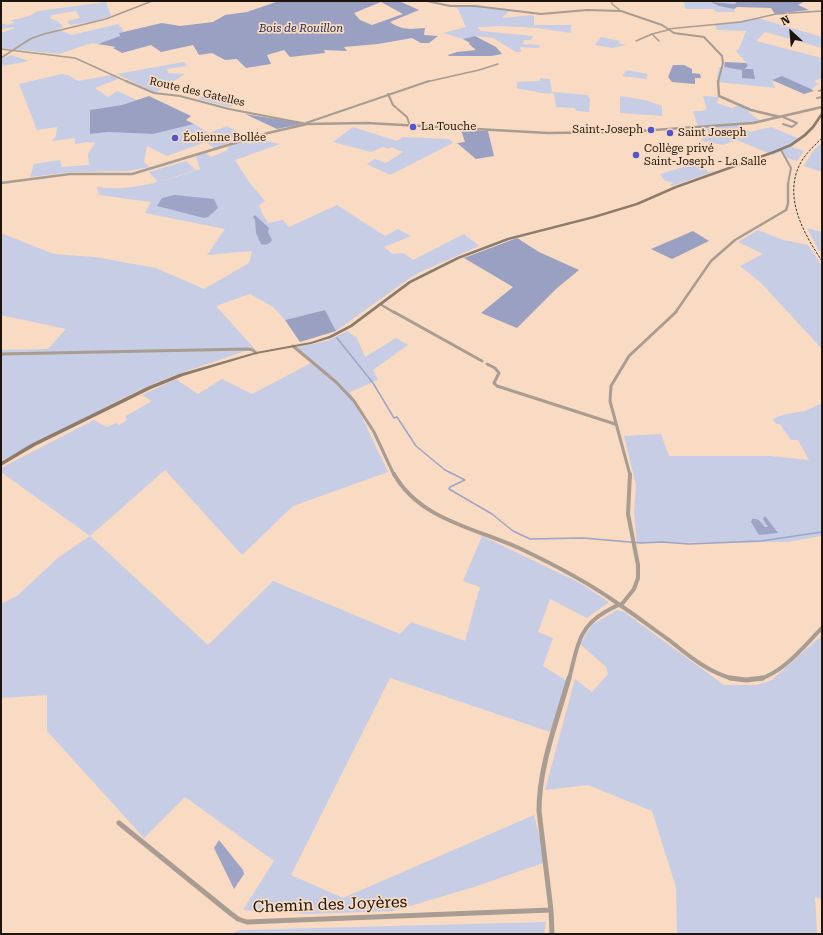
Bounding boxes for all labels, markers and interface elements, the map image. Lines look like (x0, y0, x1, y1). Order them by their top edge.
north arrow (771, 12, 811, 52)
text: N (779, 13, 792, 28)
park label: Bois de Rouillon (259, 22, 343, 36)
street label: Route des Gatelles (148, 75, 246, 109)
place label: La Touche (421, 120, 476, 134)
marker: La Touche (408, 122, 418, 132)
place label: Saint-Joseph (572, 123, 643, 137)
marker: Saint-Joseph (646, 125, 656, 135)
place label: Saint Joseph (678, 126, 747, 140)
marker: Saint Joseph (665, 128, 675, 138)
place label: Éolienne Bollée (183, 131, 266, 145)
marker: Éolienne Bollée (170, 133, 180, 143)
place label: Collège privé Saint-Joseph - La Salle (644, 142, 766, 168)
marker: Collège privé Saint-Joseph - La Salle (631, 150, 641, 160)
street label: Chemin des Joyères (253, 893, 407, 917)

